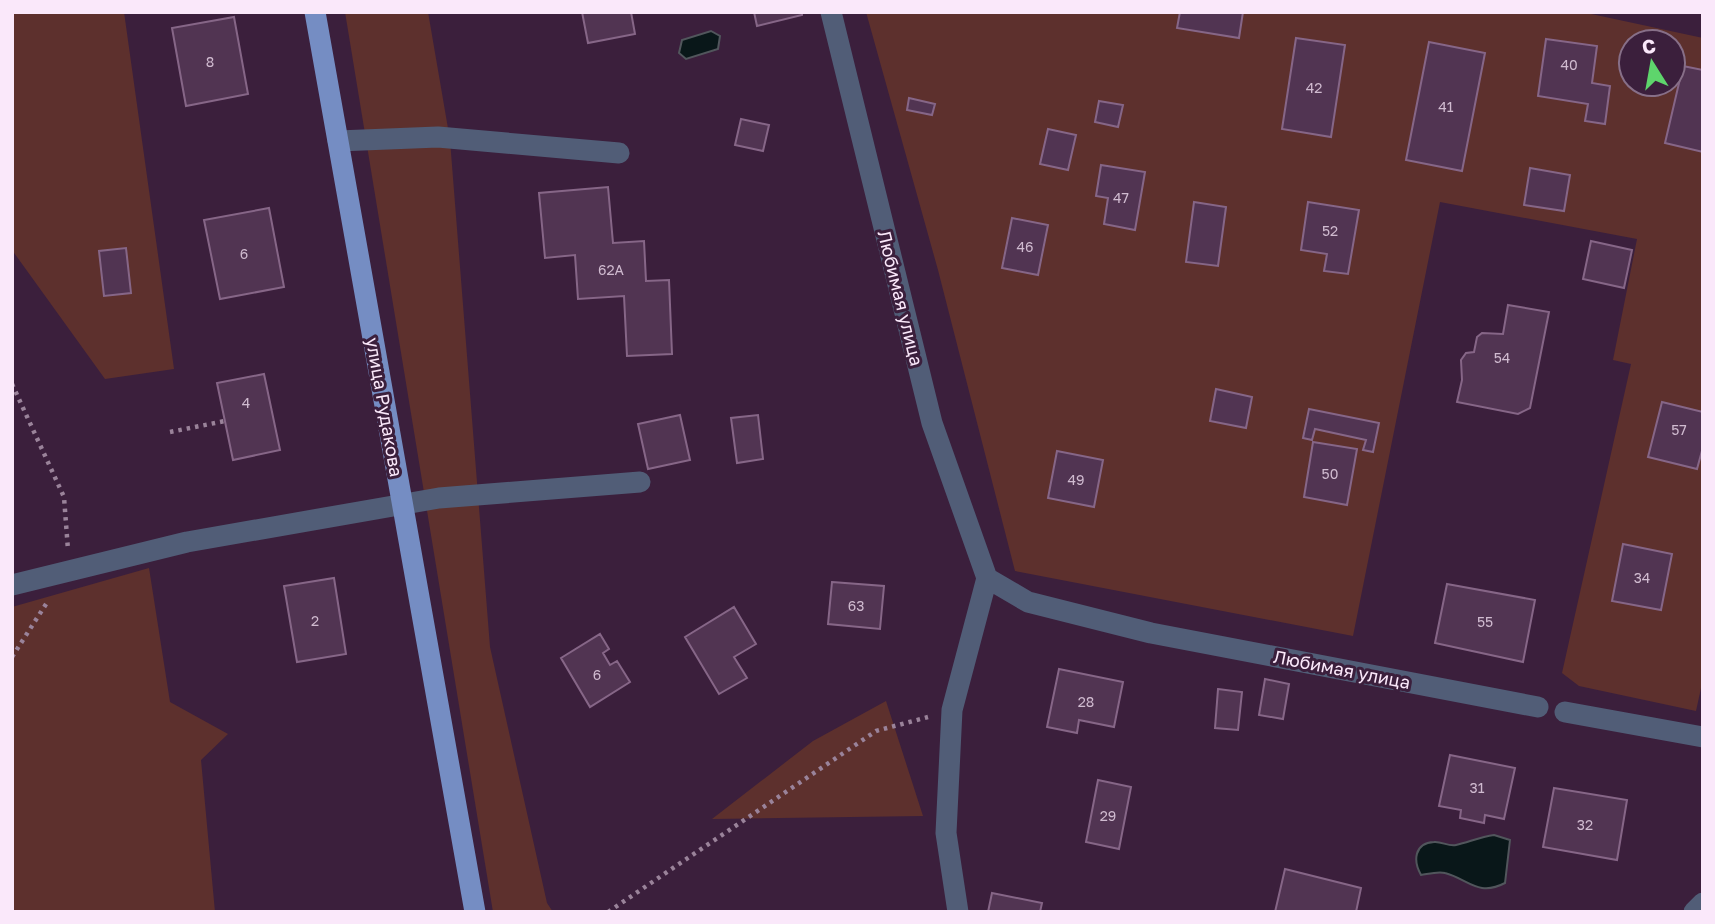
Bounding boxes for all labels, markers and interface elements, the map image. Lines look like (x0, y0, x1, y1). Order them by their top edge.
north arrow (1617, 28, 1687, 98)
text: С (1640, 33, 1657, 58)
house number: 8 (206, 53, 214, 70)
house number: 40 (1560, 56, 1578, 73)
house number: 42 (1306, 79, 1322, 96)
house number: 41 (1438, 98, 1454, 115)
house number: 47 (1113, 189, 1129, 206)
house number: 52 (1322, 222, 1338, 239)
street label: Любимая улица (873, 228, 929, 368)
house number: 46 (1016, 238, 1034, 255)
house number: 6 (240, 245, 248, 262)
house number: 62А (598, 261, 625, 278)
street label: улица Рудакова (362, 336, 408, 478)
house number: 54 (1494, 349, 1510, 366)
house number: 4 (242, 394, 250, 411)
house number: 57 (1671, 421, 1687, 438)
house number: 50 (1322, 465, 1338, 482)
house number: 49 (1067, 471, 1085, 488)
house number: 34 (1634, 569, 1650, 586)
house number: 63 (848, 597, 864, 614)
house number: 2 (311, 612, 319, 629)
house number: 55 (1477, 613, 1493, 630)
street label: Любимая улица (1272, 645, 1412, 693)
house number: 6 (593, 666, 601, 683)
house number: 28 (1078, 693, 1094, 710)
house number: 31 (1470, 779, 1485, 796)
house number: 29 (1100, 807, 1116, 824)
house number: 32 (1577, 816, 1593, 833)

